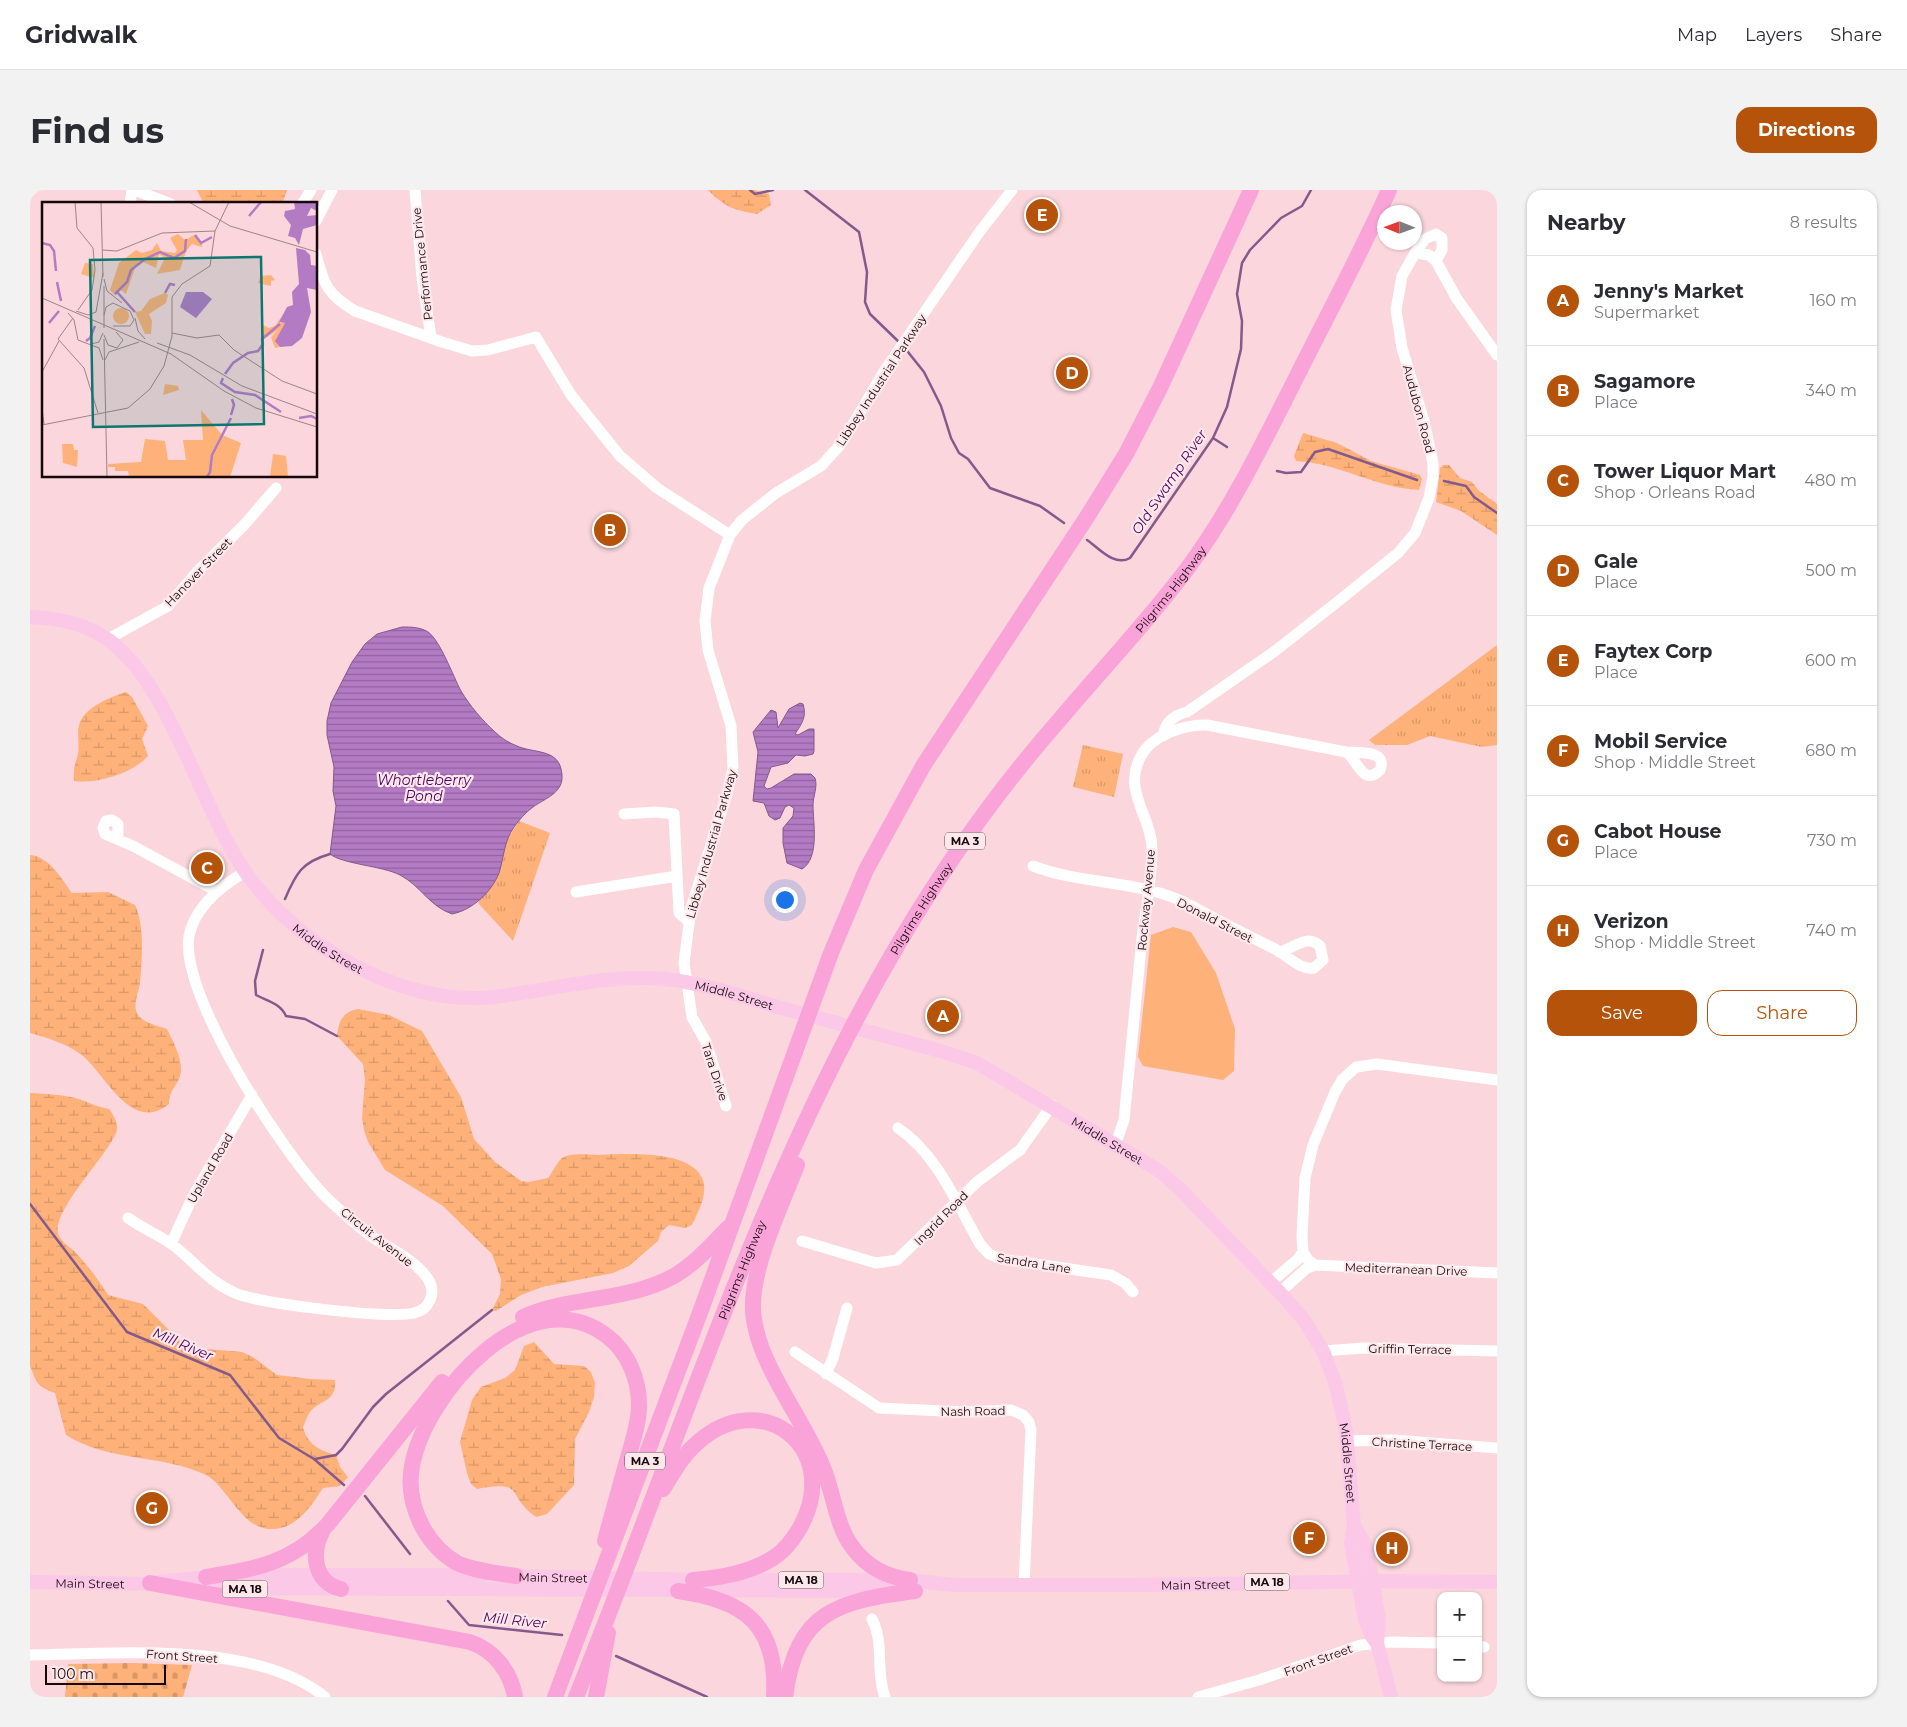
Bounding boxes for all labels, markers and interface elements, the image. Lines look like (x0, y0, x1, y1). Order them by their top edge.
text: Gridwalk (25, 20, 137, 49)
text: Map (1677, 24, 1717, 46)
text: Layers (1745, 24, 1802, 46)
text: Share (1830, 24, 1882, 46)
button: Directions (1736, 107, 1877, 153)
text: Find us (30, 109, 164, 152)
pin: E (1026, 196, 1058, 234)
inset map (42, 202, 318, 478)
north arrow (1377, 205, 1422, 250)
street label: Performance Drive (409, 207, 435, 321)
text: Nearby (1547, 210, 1626, 235)
text: 8 results (1790, 213, 1857, 232)
text: Jenny's Market (1594, 280, 1744, 303)
text: A (1557, 291, 1569, 310)
text: 160 m (1810, 291, 1857, 310)
text: Supermarket (1594, 303, 1700, 322)
street label: Libbey Industrial Parkway (833, 311, 930, 449)
pin: D (1056, 354, 1088, 392)
street label: Audubon Road (1400, 363, 1438, 455)
text: Sagamore (1594, 370, 1695, 393)
text: B (1557, 381, 1569, 400)
text: 340 m (1806, 381, 1857, 400)
text: Place (1594, 393, 1638, 412)
water label: Old Swamp River (1127, 426, 1211, 538)
text: Tower Liquor Mart (1594, 460, 1776, 483)
text: C (1557, 471, 1569, 490)
text: 480 m (1804, 471, 1857, 490)
text: Shop · Orleans Road (1594, 483, 1756, 502)
pin: B (594, 511, 626, 549)
street label: Hanover Street (161, 534, 235, 610)
street label: Pilgrims Highway (1132, 542, 1209, 635)
text: Gale (1594, 550, 1638, 573)
text: D (1556, 561, 1570, 580)
text: 500 m (1806, 561, 1857, 580)
text: Place (1594, 573, 1638, 592)
text: Faytex Corp (1594, 640, 1712, 663)
text: E (1558, 651, 1568, 670)
text: 600 m (1805, 651, 1857, 670)
text: Place (1594, 663, 1638, 682)
text: Mobil Service (1594, 730, 1727, 753)
text: F (1558, 741, 1568, 760)
text: 680 m (1805, 741, 1857, 760)
text: Shop · Middle Street (1594, 753, 1756, 772)
street label: Libbey Industrial Parkway (683, 767, 740, 920)
water label: Whortleberry Pond (377, 771, 472, 805)
text: Cabot House (1594, 820, 1722, 843)
text: G (1557, 831, 1569, 850)
text: 730 m (1807, 831, 1857, 850)
road number: MA 3 (945, 832, 985, 849)
text: Place (1594, 843, 1638, 862)
pin: C (191, 849, 223, 887)
street label: Rockway Avenue (1134, 849, 1158, 951)
street label: Pilgrims Highway (886, 859, 955, 957)
your location (772, 887, 798, 913)
street label: Donald Street (1174, 894, 1256, 946)
text: Verizon (1594, 910, 1669, 933)
street label: Middle Street (290, 920, 366, 977)
text: H (1557, 921, 1569, 940)
text: 740 m (1806, 921, 1857, 940)
text: Shop · Middle Street (1594, 933, 1756, 952)
street label: Middle Street (693, 976, 775, 1013)
button: Save (1547, 990, 1697, 1036)
button: Share (1707, 990, 1857, 1036)
pin: A (927, 997, 959, 1035)
street label: Tara Drive (699, 1041, 731, 1103)
street label: Middle Street (1069, 1113, 1146, 1167)
street label: Upland Road (184, 1130, 236, 1206)
street label: Ingrid Road (911, 1188, 971, 1248)
street label: Circuit Avenue (338, 1204, 416, 1270)
street label: Pilgrims Highway (714, 1217, 768, 1322)
street label: Sandra Lane (996, 1250, 1072, 1276)
street label: Mediterranean Drive (1344, 1259, 1468, 1279)
water label: Mill River (150, 1323, 216, 1365)
street label: Griffin Terrace (1368, 1341, 1452, 1357)
street label: Nash Road (940, 1403, 1006, 1419)
street label: Middle Street (1337, 1421, 1360, 1504)
street label: Christine Terrace (1371, 1434, 1473, 1454)
road number: MA 3 (625, 1452, 665, 1470)
pin: G (136, 1489, 168, 1527)
pin: F (1293, 1519, 1325, 1557)
pin: H (1376, 1529, 1408, 1567)
street label: Main Street (518, 1569, 588, 1585)
road number: MA 18 (778, 1572, 824, 1588)
road number: MA 18 (1244, 1574, 1290, 1590)
street label: Main Street (55, 1575, 125, 1591)
street label: Main Street (1161, 1576, 1231, 1592)
road number: MA 18 (222, 1580, 268, 1598)
map controls (1437, 1592, 1482, 1682)
button: + (1437, 1592, 1482, 1637)
water label: Mill River (482, 1608, 548, 1632)
button: − (1437, 1637, 1482, 1682)
street label: Front Street (1282, 1641, 1355, 1679)
street label: Front Street (146, 1646, 219, 1666)
scale bar (45, 1662, 166, 1685)
text: 100 m (52, 1665, 94, 1683)

